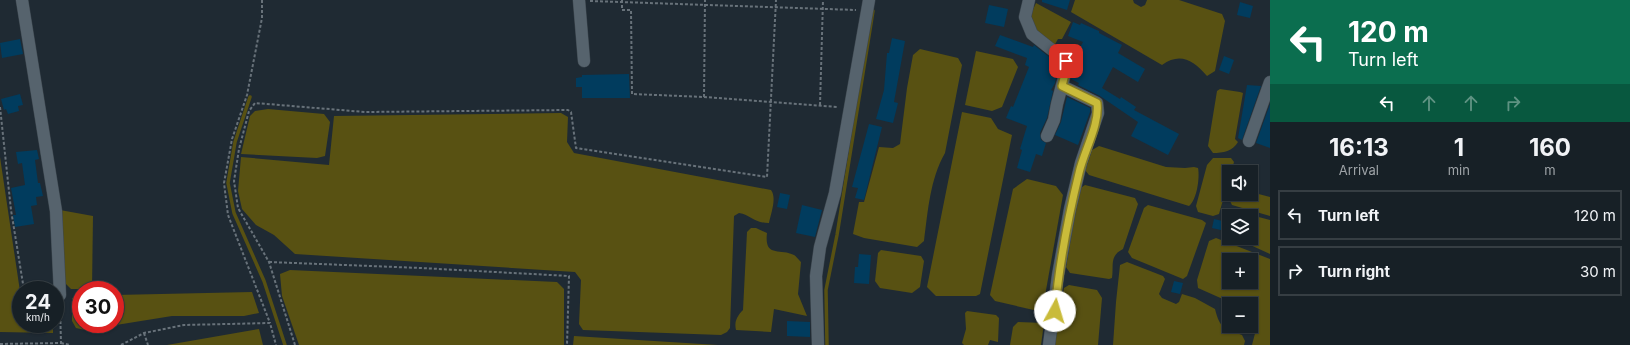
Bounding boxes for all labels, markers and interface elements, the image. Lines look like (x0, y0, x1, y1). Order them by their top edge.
text: 120 m (1348, 15, 1429, 49)
icon: left (1282, 16, 1334, 68)
pin (1049, 44, 1083, 78)
text: Turn left (1348, 49, 1418, 70)
icon: arrive (1055, 50, 1077, 72)
icon: left (1376, 92, 1398, 114)
icon: ahead (1418, 92, 1440, 114)
icon: ahead (1460, 92, 1482, 114)
icon: right (1502, 92, 1524, 114)
text: 16:13 (1329, 133, 1389, 162)
text: 1 (1454, 133, 1464, 162)
text: 160 (1529, 133, 1571, 162)
text: Arrival (1339, 162, 1379, 178)
text: min (1448, 162, 1470, 178)
text: m (1544, 162, 1556, 178)
map controls (1222, 165, 1258, 333)
button: sound (1222, 165, 1258, 201)
icon: left (1284, 204, 1306, 226)
text: Turn left (1318, 206, 1379, 225)
text: 120 m (1574, 206, 1616, 225)
button: layers (1222, 209, 1258, 245)
button: + (1222, 253, 1258, 289)
icon: right (1284, 260, 1306, 282)
text: Turn right (1318, 262, 1390, 281)
text: 30 m (1580, 262, 1616, 281)
speed limit sign: 30 (72, 281, 124, 333)
text: 24 (25, 290, 51, 314)
position arrow (1034, 290, 1076, 332)
button: − (1222, 297, 1258, 333)
text: km/h (26, 311, 50, 323)

